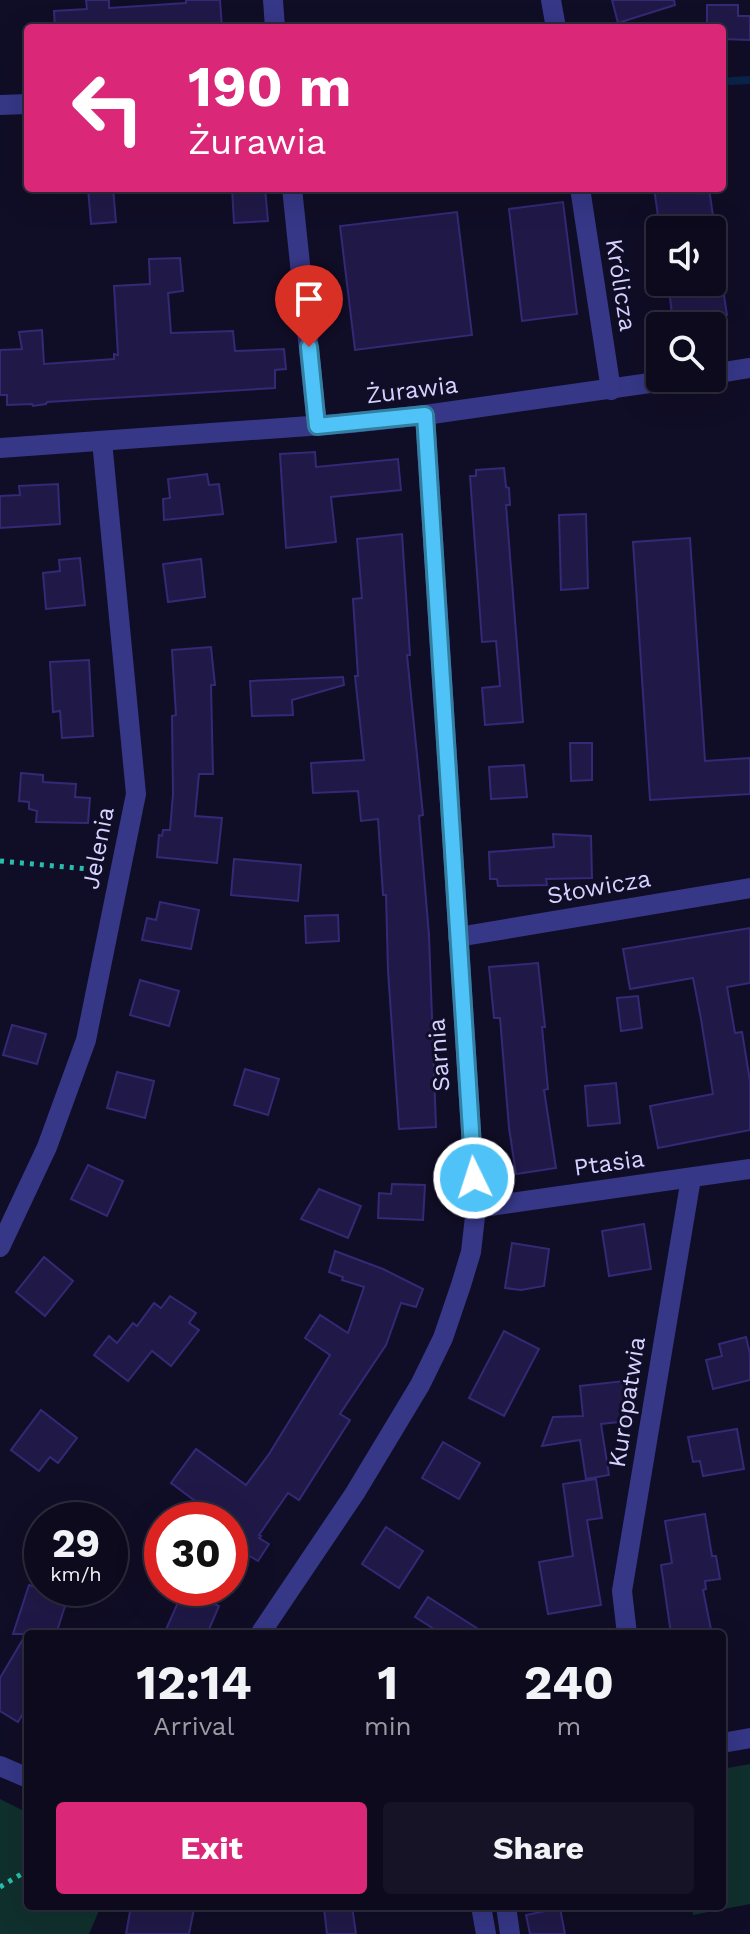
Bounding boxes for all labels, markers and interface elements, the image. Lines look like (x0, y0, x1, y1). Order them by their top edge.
text: 190 m (188, 54, 351, 120)
icon: left (56, 56, 160, 160)
text: Żurawia (188, 121, 326, 163)
map controls (646, 216, 726, 392)
button: sound (646, 216, 726, 296)
street label: Królicza (600, 237, 642, 333)
pin (275, 265, 343, 347)
icon: arrive (287, 277, 331, 321)
button: search (646, 312, 726, 392)
street label: Żurawia (364, 370, 460, 410)
street label: Jelenia (76, 804, 120, 892)
street label: Słowicza (545, 864, 653, 910)
street label: Sarnia (422, 1017, 456, 1093)
position arrow (432, 1136, 516, 1220)
street label: Ptasia (572, 1144, 646, 1182)
street label: Kuropatwia (603, 1335, 651, 1469)
speed limit sign: 30 (144, 1502, 248, 1606)
text: 29 (52, 1520, 100, 1567)
text: km/h (50, 1562, 102, 1586)
text: 12:14 (136, 1654, 252, 1711)
text: 1 (377, 1654, 398, 1711)
text: 240 (524, 1654, 614, 1711)
text: Arrival (153, 1711, 235, 1741)
text: min (364, 1711, 412, 1741)
text: m (556, 1711, 581, 1741)
button: Exit (56, 1802, 367, 1894)
button: Share (383, 1802, 694, 1894)

